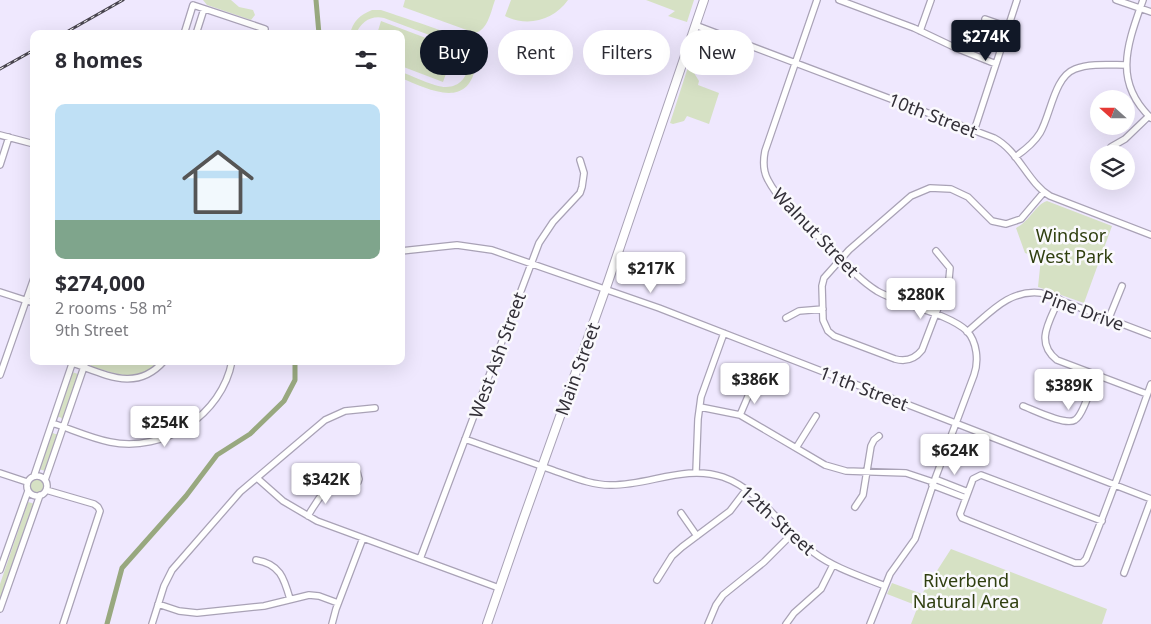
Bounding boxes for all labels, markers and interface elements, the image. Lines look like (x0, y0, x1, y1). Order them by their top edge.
pin: $274K (951, 20, 1021, 62)
text: $274K (962, 25, 1010, 47)
chip: Buy (420, 30, 488, 75)
chip: Rent (498, 30, 573, 75)
chip: Filters (583, 30, 670, 75)
chip: New (680, 30, 754, 75)
text: 8 homes (55, 46, 143, 74)
icon: filters (352, 46, 380, 74)
street label: 10th Street (885, 87, 981, 143)
north arrow (1090, 90, 1135, 135)
map controls (1090, 90, 1135, 190)
icon: home (173, 137, 263, 227)
button: layers (1090, 145, 1135, 190)
street label: Walnut Street (767, 182, 865, 282)
park label: Windsor West Park (1029, 223, 1114, 268)
pin: $217K (616, 252, 686, 294)
text: $217K (627, 257, 675, 279)
text: $274,000 (55, 269, 145, 297)
pin: $280K (886, 278, 956, 320)
text: $280K (897, 283, 945, 305)
street label: Pine Drive (1038, 284, 1128, 336)
street label: West Ash Street (463, 288, 531, 421)
text: 2 rooms · 58 m² (55, 297, 172, 319)
text: 9th Street (55, 319, 129, 341)
street label: Main Street (549, 319, 605, 419)
street label: 11th Street (816, 360, 912, 416)
pin: $386K (720, 362, 790, 405)
text: $386K (731, 368, 779, 390)
pin: $389K (1034, 368, 1104, 411)
text: $389K (1045, 374, 1093, 396)
pin: $254K (130, 406, 200, 448)
text: $254K (141, 411, 189, 433)
pin: $624K (920, 434, 990, 476)
text: $624K (931, 439, 979, 461)
pin: $342K (291, 462, 361, 505)
text: $342K (302, 468, 350, 490)
street label: 12th Street (735, 480, 821, 560)
park label: Riverbend Natural Area (913, 568, 1019, 613)

